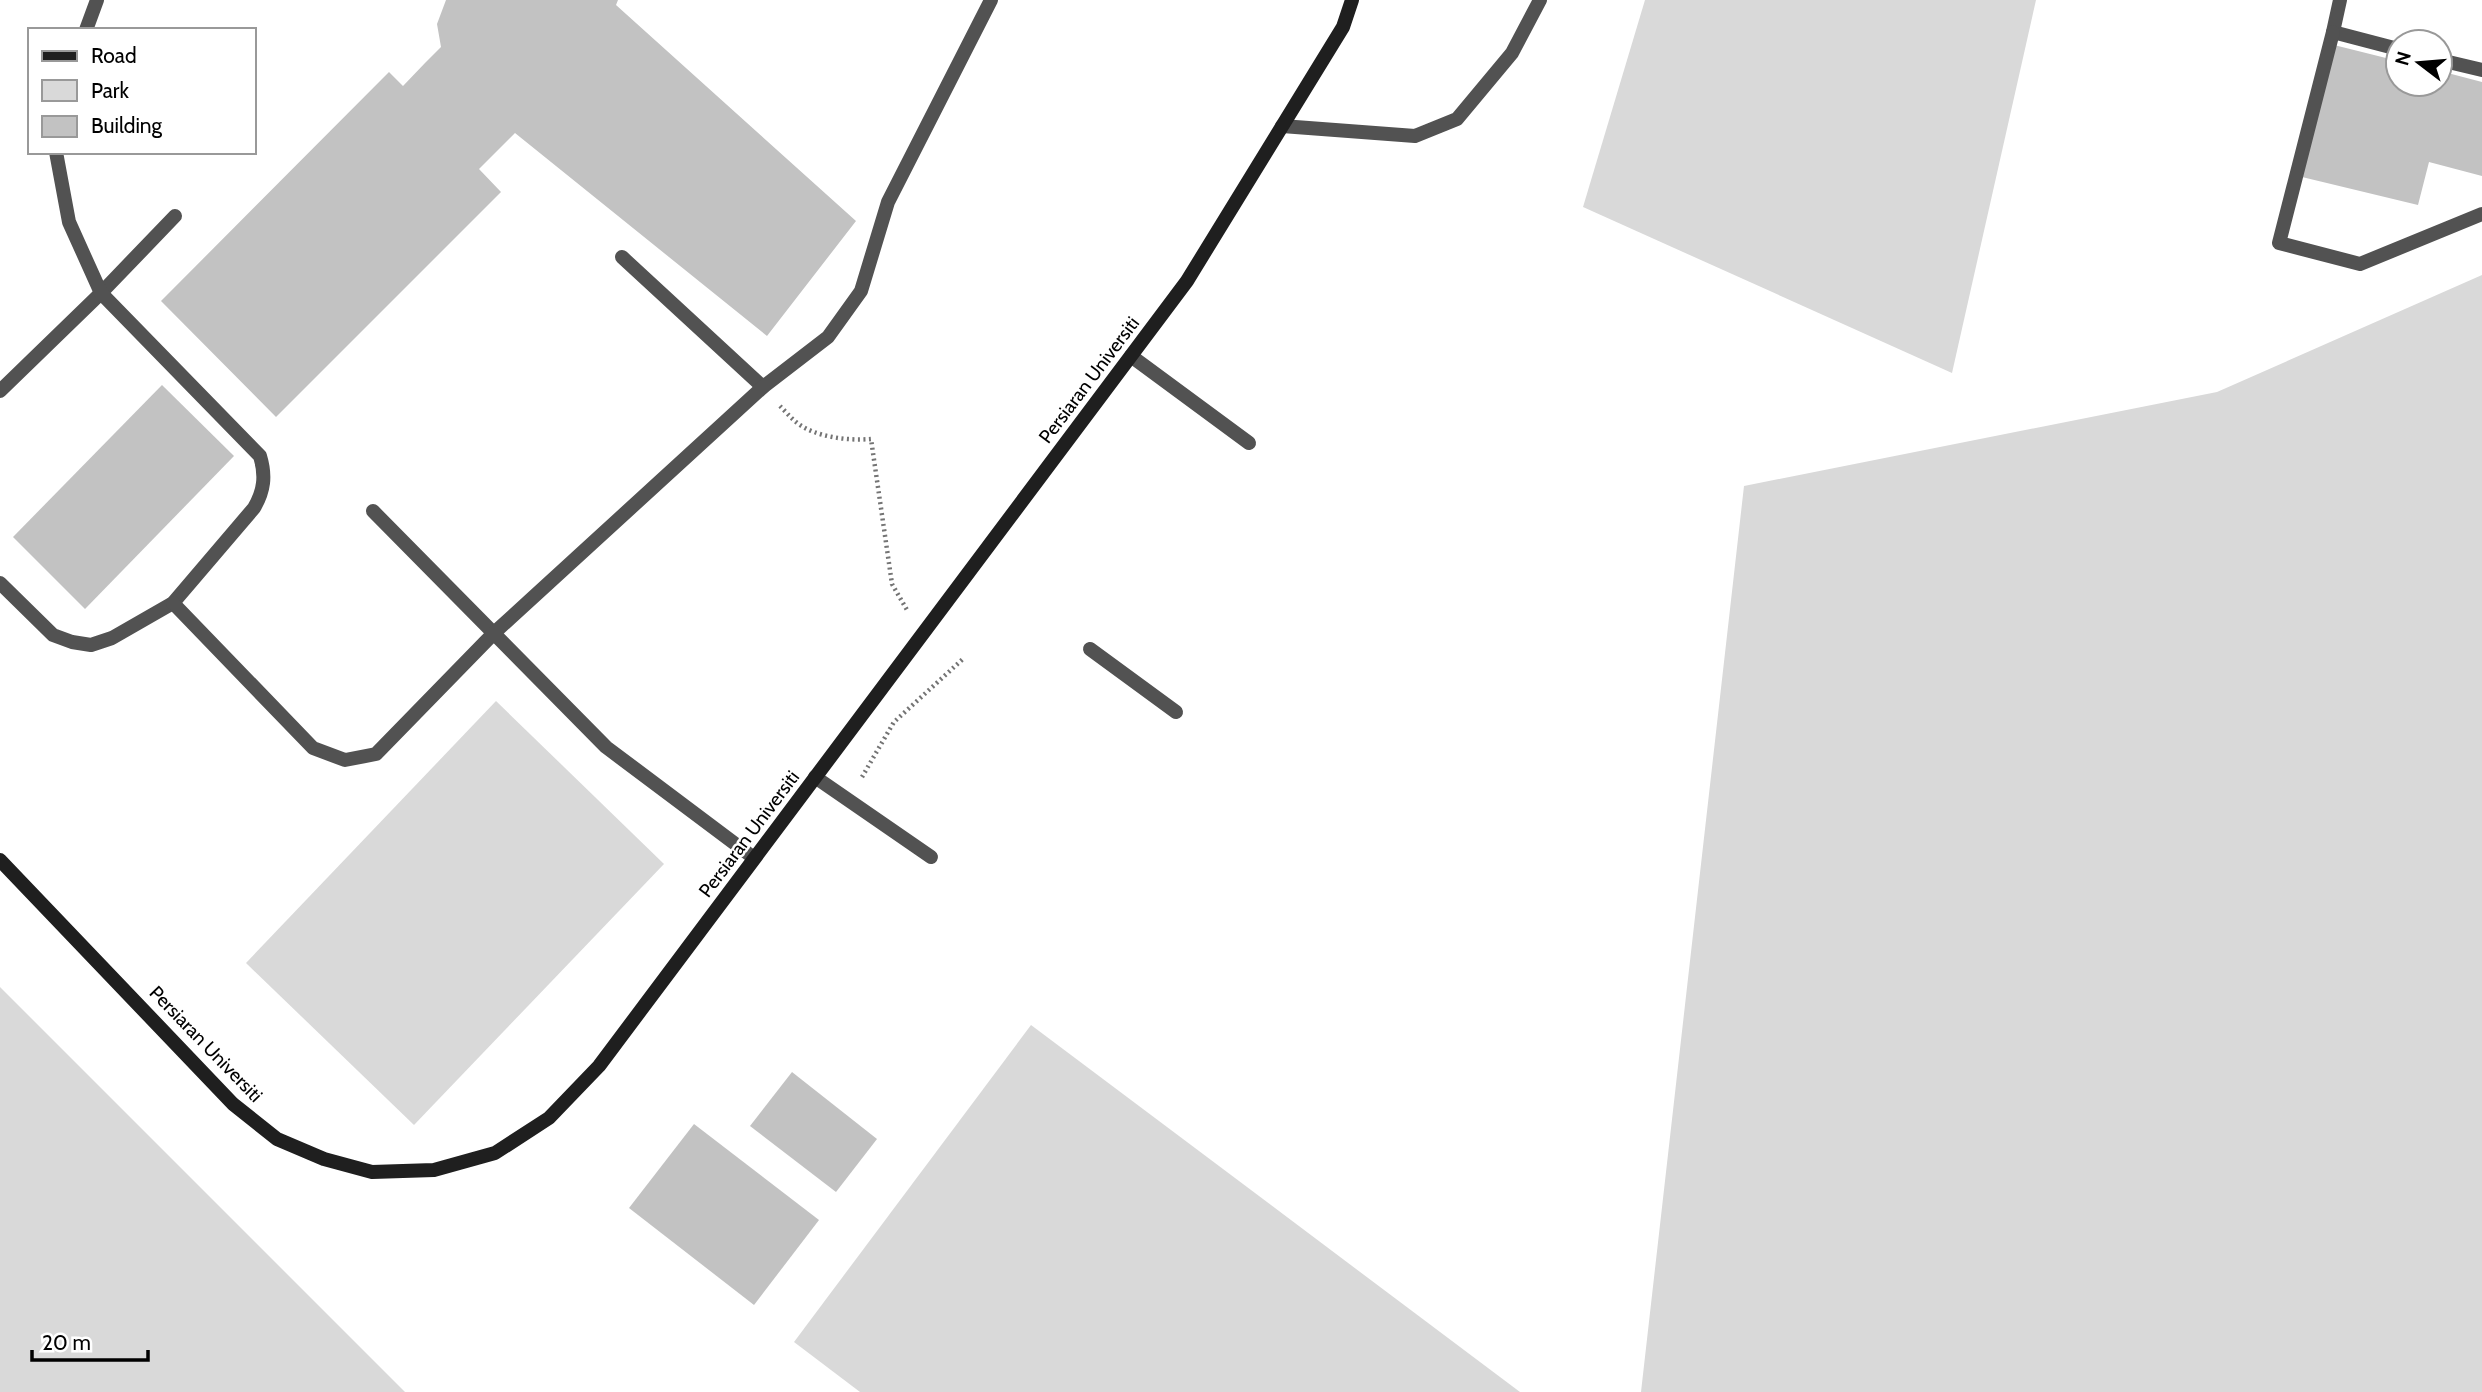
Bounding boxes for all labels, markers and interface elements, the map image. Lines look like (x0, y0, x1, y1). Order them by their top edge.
legend (28, 28, 256, 154)
north arrow (2384, 28, 2454, 98)
text: Road (91, 43, 137, 68)
text: N (2390, 49, 2416, 68)
text: Park (91, 78, 129, 103)
text: Building (91, 113, 163, 138)
street label: Persiaran Universiti (1034, 312, 1144, 448)
street label: Persiaran Universiti (694, 766, 804, 902)
street label: Persiaran Universiti (145, 981, 267, 1107)
scale bar (32, 1318, 147, 1362)
text: 20 m (42, 1330, 91, 1355)

